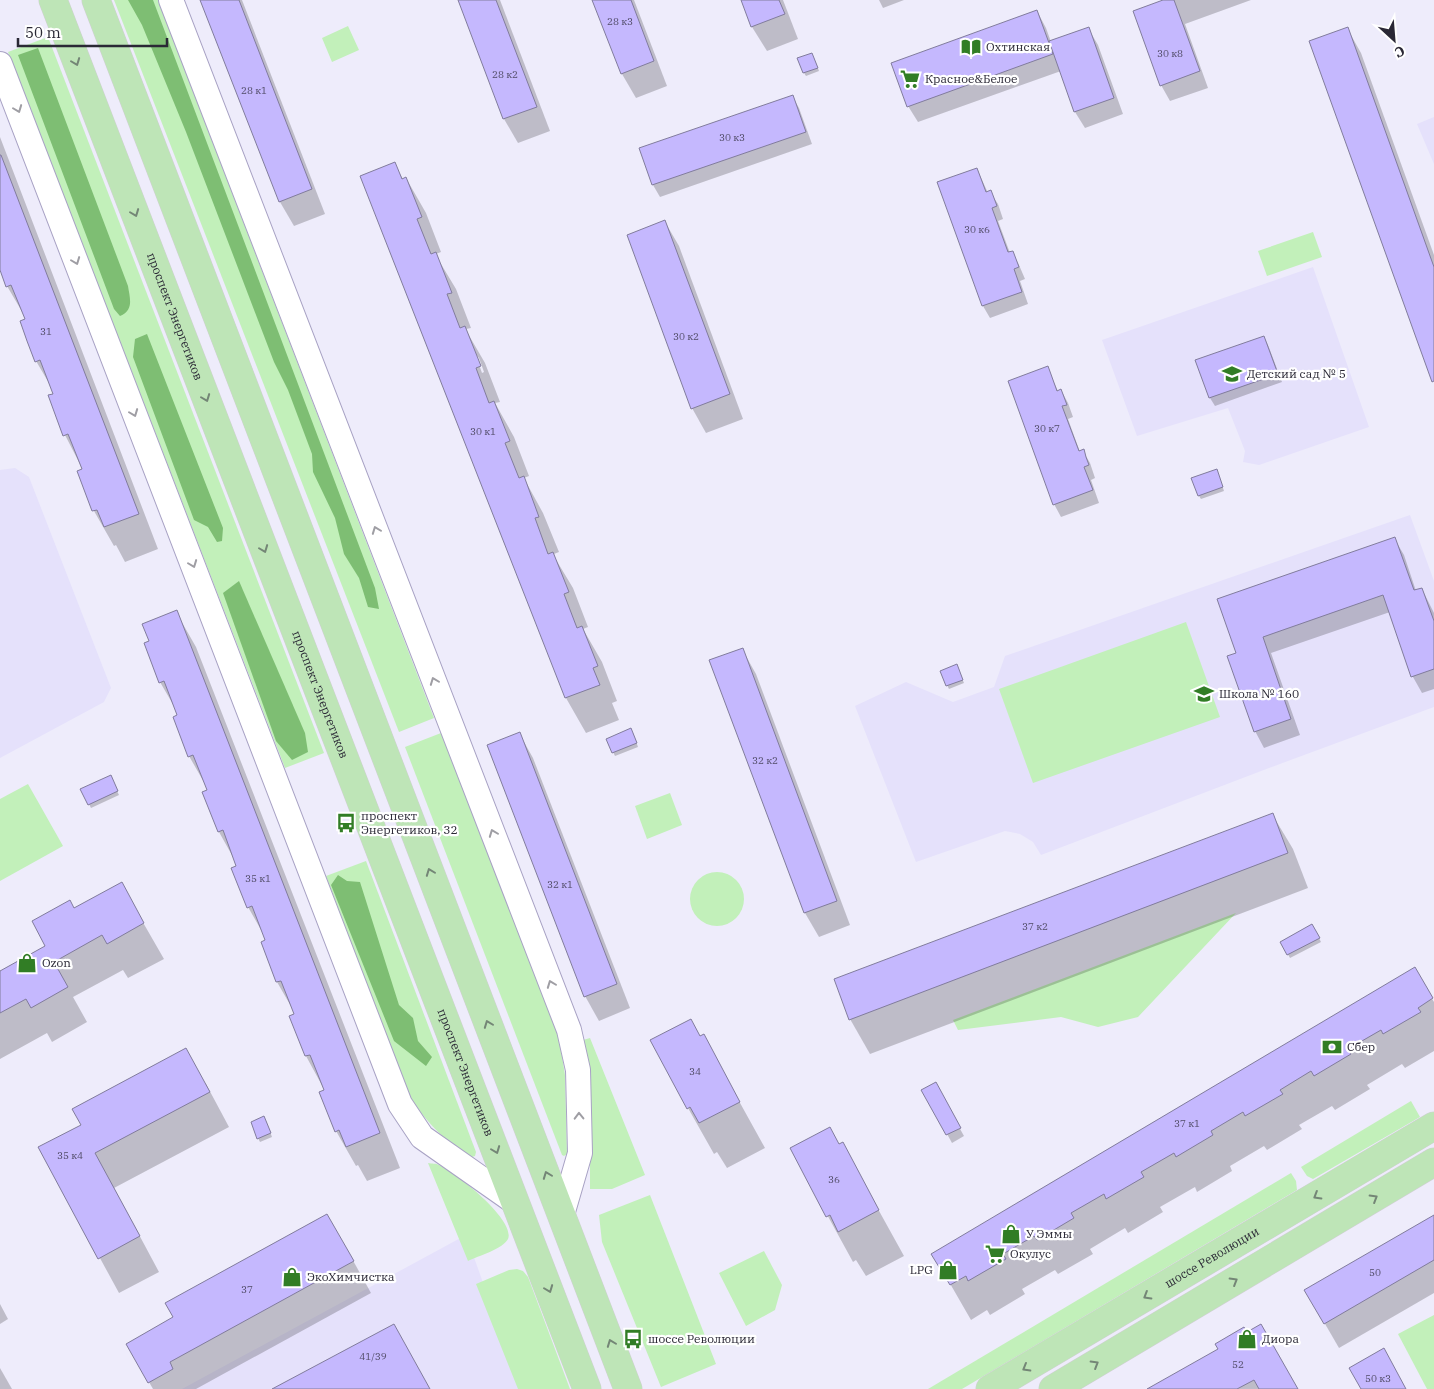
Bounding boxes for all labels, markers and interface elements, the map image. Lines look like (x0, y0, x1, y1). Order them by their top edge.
scale bar (18, 15, 166, 47)
house number: 28 к3 (607, 15, 633, 28)
north arrow (1369, 15, 1419, 65)
text: 50 m (25, 23, 61, 42)
library icon: Охтинская (960, 36, 982, 58)
place label: Охтинская (986, 39, 1050, 54)
text: С (1392, 42, 1408, 62)
house number: 30 к8 (1157, 47, 1183, 60)
one-way arrow (70, 57, 80, 66)
house number: 28 к2 (492, 68, 518, 81)
supermarket icon: Красное&Белое (899, 68, 921, 90)
place label: Красное&Белое (925, 71, 1018, 86)
house number: 28 к1 (241, 84, 267, 97)
one-way arrow (11, 104, 22, 113)
house number: 30 к3 (719, 131, 745, 144)
one-way arrow (129, 209, 139, 217)
house number: 30 к6 (964, 223, 990, 236)
street label: проспект Энергетиков (144, 250, 206, 382)
one-way arrow (70, 256, 80, 265)
house number: 31 (40, 325, 52, 338)
house number: 30 к2 (673, 330, 699, 343)
school or university icon: Детский сад № 5 (1221, 363, 1243, 385)
place label: Детский сад № 5 (1247, 366, 1346, 381)
one-way arrow (200, 393, 210, 402)
one-way arrow (128, 408, 138, 416)
house number: 30 к7 (1034, 422, 1060, 435)
house number: 30 к1 (470, 425, 496, 438)
one-way arrow (371, 526, 381, 534)
one-way arrow (258, 545, 268, 553)
one-way arrow (187, 559, 197, 568)
street label: проспект Энергетиков (289, 628, 352, 760)
one-way arrow (430, 677, 441, 686)
school or university icon: Школа № 160 (1193, 683, 1215, 705)
place label: Школа № 160 (1219, 686, 1299, 701)
house number: 32 к2 (752, 754, 778, 767)
place label: проспект Энергетиков, 32 (361, 808, 458, 837)
bus stop icon: проспект Энергетиков, 32 (335, 812, 357, 834)
one-way arrow (489, 829, 499, 837)
one-way arrow (426, 868, 436, 877)
house number: 35 к1 (245, 872, 271, 885)
house number: 32 к1 (547, 878, 573, 891)
house number: 37 к2 (1022, 920, 1048, 933)
shop icon: Ozon (16, 952, 38, 974)
place label: Ozon (42, 955, 71, 970)
one-way arrow (547, 980, 557, 989)
street label: проспект Энергетиков (434, 1006, 497, 1138)
one-way arrow (484, 1020, 494, 1028)
bank icon: Сбер (1321, 1036, 1343, 1058)
place label: Сбер (1347, 1039, 1375, 1054)
house number: 34 (689, 1065, 701, 1078)
one-way arrow (574, 1112, 584, 1120)
house number: 37 к1 (1174, 1117, 1200, 1130)
one-way arrow (490, 1146, 500, 1154)
house number: 35 к4 (57, 1149, 83, 1162)
one-way arrow (542, 1172, 552, 1180)
house number: 36 (828, 1173, 840, 1186)
one-way arrow (1313, 1189, 1322, 1199)
one-way arrow (1368, 1194, 1377, 1204)
shop icon: У Эммы (1000, 1223, 1022, 1245)
street label: шоссе Революции (1162, 1223, 1262, 1291)
place label: У Эммы (1026, 1226, 1072, 1241)
supermarket icon: Окулус (984, 1243, 1006, 1265)
place label: Окулус (1010, 1246, 1051, 1261)
shop icon: LPG (937, 1259, 959, 1281)
place label: LPG (910, 1262, 933, 1277)
shop icon: ЭкоХимчистка (281, 1266, 303, 1288)
house number: 50 (1369, 1266, 1381, 1279)
place label: ЭкоХимчистка (307, 1269, 395, 1284)
one-way arrow (1229, 1277, 1238, 1287)
house number: 37 (241, 1283, 253, 1296)
one-way arrow (543, 1284, 553, 1293)
one-way arrow (1143, 1290, 1152, 1300)
bus stop icon: шоссе Революции (622, 1328, 644, 1350)
shop icon: Диора (1236, 1328, 1258, 1350)
place label: шоссе Революции (648, 1331, 755, 1346)
place label: Диора (1262, 1331, 1299, 1346)
one-way arrow (607, 1340, 617, 1348)
house number: 41/39 (359, 1350, 387, 1363)
house number: 52 (1232, 1358, 1244, 1371)
one-way arrow (1022, 1361, 1031, 1371)
one-way arrow (1089, 1361, 1098, 1371)
house number: 50 к3 (1365, 1372, 1391, 1385)

